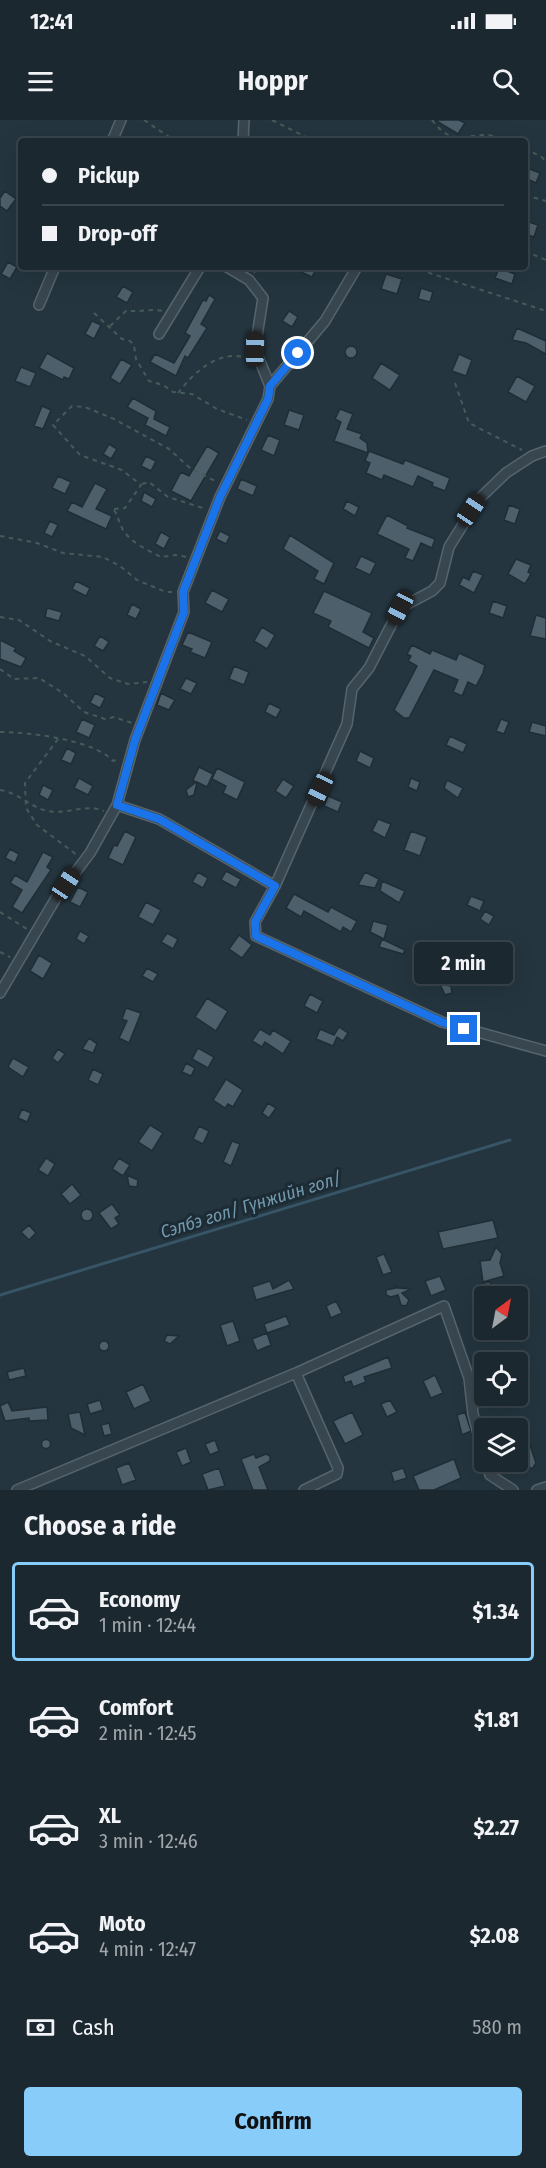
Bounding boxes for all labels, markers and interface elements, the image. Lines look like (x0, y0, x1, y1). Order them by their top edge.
text: 12:41 (30, 8, 74, 35)
icon: menu (24, 65, 57, 98)
text: Hoppr (238, 65, 308, 97)
icon: search (489, 65, 522, 98)
text: Pickup (78, 162, 140, 189)
text: Drop-off (78, 220, 157, 247)
car (246, 331, 264, 367)
route start (284, 339, 311, 366)
car (453, 490, 489, 530)
car (384, 588, 416, 628)
car (304, 769, 336, 809)
car (48, 864, 84, 904)
callout: 2 min (414, 942, 514, 984)
text: 2 min (441, 951, 486, 975)
route end (450, 1015, 477, 1042)
water label: Сэлбэ гол/ Гүнжийн гол/ (158, 1167, 345, 1243)
north arrow (474, 1286, 528, 1340)
map controls (474, 1286, 528, 1472)
button: locate (474, 1352, 528, 1406)
button: layers (474, 1418, 528, 1472)
text: Choose a ride (24, 1510, 176, 1542)
icon: car (27, 1585, 81, 1639)
text: Economy (99, 1586, 180, 1613)
text: $1.34 (472, 1598, 519, 1625)
text: 1 min · 12:44 (99, 1613, 196, 1637)
icon: car (27, 1693, 81, 1747)
text: Comfort (99, 1694, 173, 1721)
text: $1.81 (474, 1706, 519, 1733)
text: 2 min · 12:45 (99, 1721, 197, 1745)
icon: car (27, 1801, 81, 1855)
text: XL (99, 1802, 121, 1829)
text: $2.27 (474, 1814, 519, 1841)
text: 3 min · 12:46 (99, 1829, 198, 1853)
icon: car (27, 1909, 81, 1963)
text: Moto (99, 1910, 146, 1937)
text: $2.08 (470, 1922, 519, 1949)
text: 4 min · 12:47 (99, 1937, 196, 1961)
icon: cash (24, 2011, 57, 2044)
text: Cash (72, 2014, 115, 2041)
text: 580 m (472, 2015, 522, 2039)
button: Confirm (24, 2087, 522, 2156)

